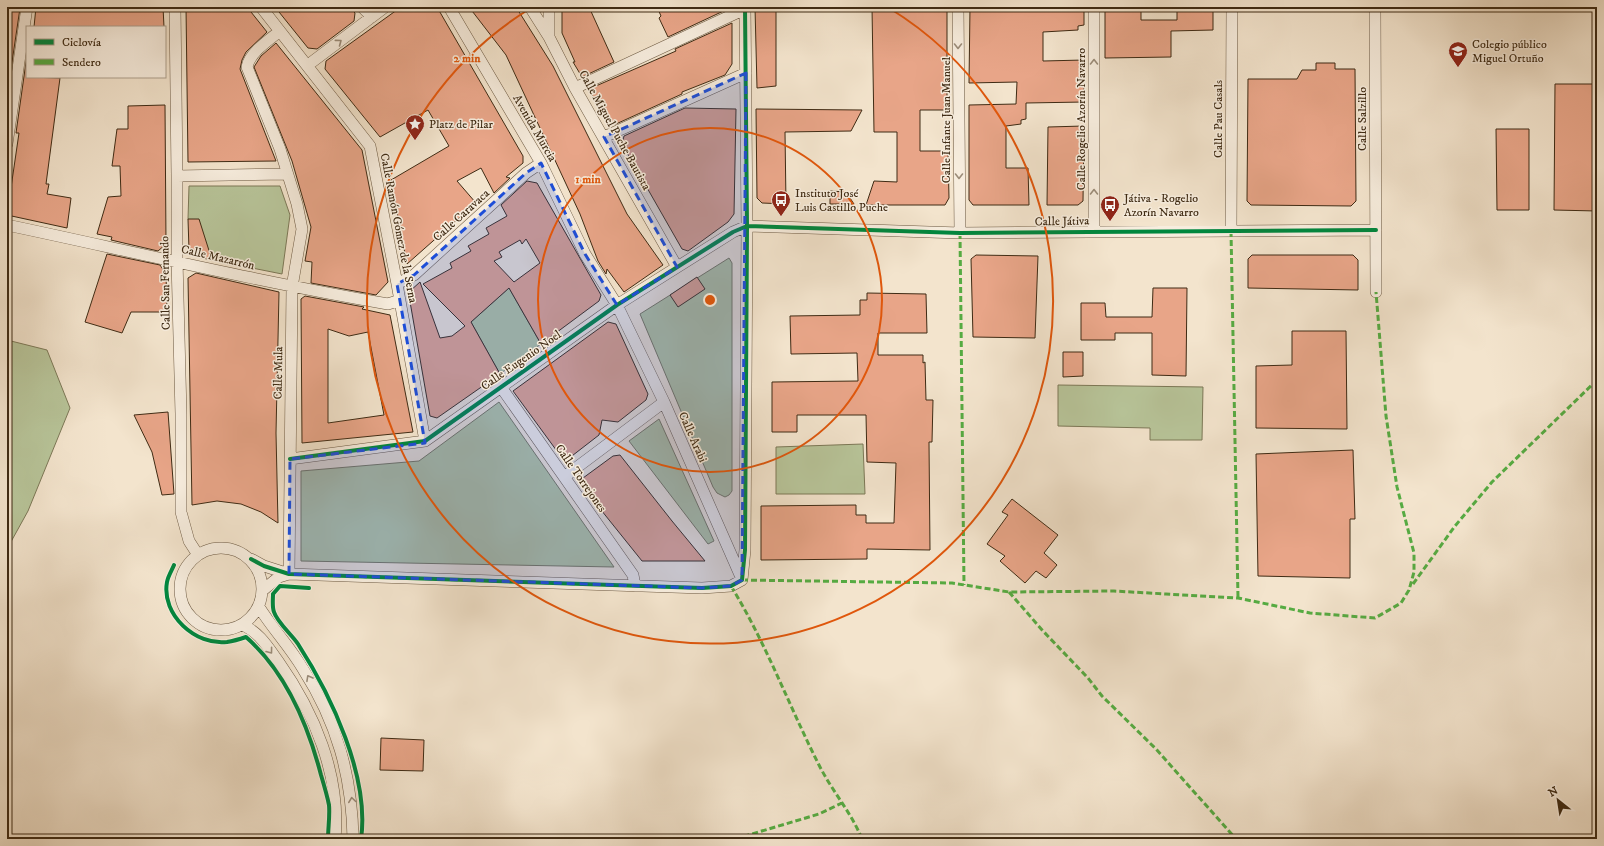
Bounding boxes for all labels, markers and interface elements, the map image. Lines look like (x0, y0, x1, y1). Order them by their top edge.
legend (26, 26, 166, 78)
text: Ciclovía (62, 35, 102, 50)
place label: Colegio público Miguel Ortuño (1472, 37, 1547, 66)
one-way arrow (334, 40, 341, 47)
school or university icon: Colegio público Miguel Ortuño (1447, 40, 1469, 68)
one-way arrow (954, 43, 962, 49)
street label: Calle Rogelio Azorín Navarro (1074, 48, 1089, 190)
text: 2 min (454, 51, 481, 66)
text: Sendero (62, 55, 101, 70)
street label: Calle Infante Juan Manuel (939, 56, 954, 183)
one-way arrow (1090, 59, 1098, 65)
street label: Calle Miguel Puche Bautista (575, 68, 654, 194)
street label: Calle Pau Casals (1211, 80, 1226, 158)
street label: Calle Salzillo (1355, 87, 1370, 151)
street label: Avenida Murcia (509, 92, 560, 165)
place icon: Platz de Pilar (404, 113, 426, 141)
place label: Platz de Pilar (429, 117, 494, 132)
street label: Calle Ramón Gómez de la Serna (377, 152, 421, 305)
text: 1 min (575, 172, 601, 187)
one-way arrow (955, 173, 963, 179)
street label: Calle Caravaca (430, 185, 493, 245)
place label: Instituto José Luis Castillo Puche (795, 186, 888, 215)
bus stop icon: Instituto José Luis Castillo Puche (770, 189, 792, 217)
one-way arrow (1090, 189, 1098, 195)
place label: Játiva - Rogelio Azorín Navarro (1123, 191, 1199, 220)
bus stop icon: Játiva - Rogelio Azorín Navarro (1099, 194, 1121, 222)
street label: Calle Játiva (1035, 214, 1090, 229)
street label: Calle San Fernando (157, 236, 174, 330)
street label: Calle Mazarrón (180, 242, 257, 273)
centre of rings (703, 293, 717, 307)
street label: Calle Eugenio Noel (478, 327, 565, 394)
street label: Calle Mula (271, 345, 286, 400)
street label: Calle Arabi (675, 410, 710, 465)
street label: Calle Torrejones (552, 442, 609, 515)
one-way arrow (265, 646, 272, 653)
one-way arrow (306, 675, 313, 683)
north arrow (1538, 780, 1578, 820)
text: N (1546, 784, 1561, 801)
one-way arrow (348, 797, 357, 803)

